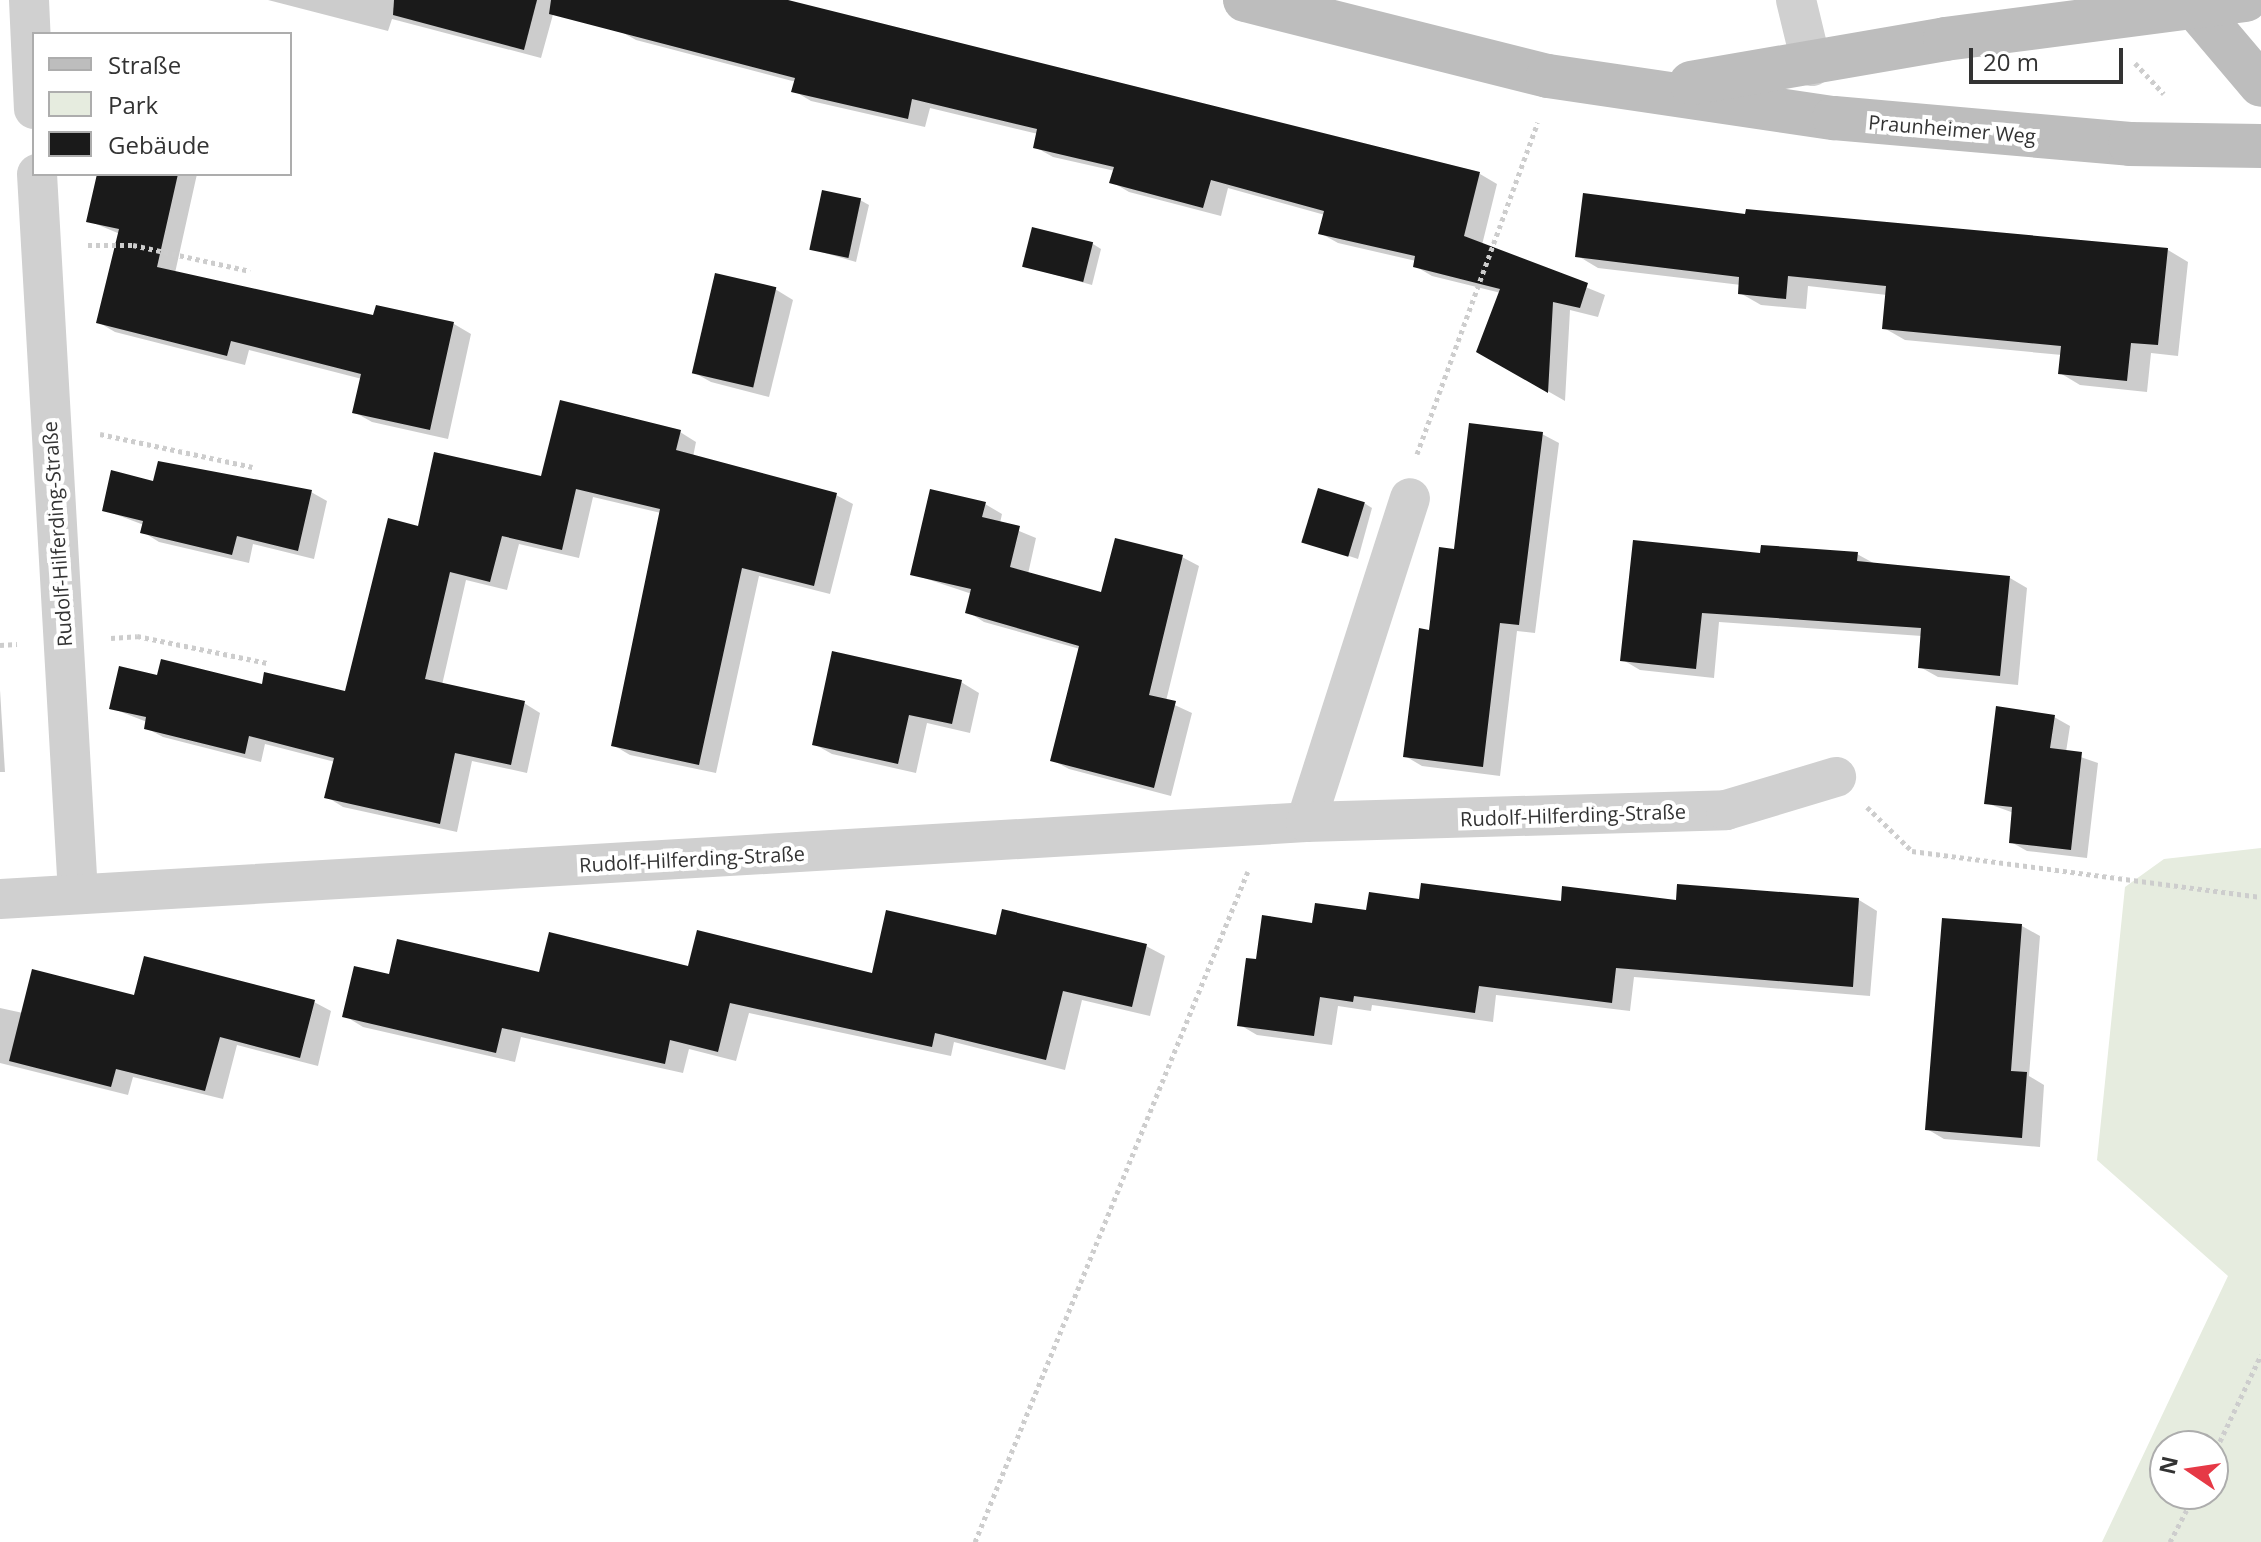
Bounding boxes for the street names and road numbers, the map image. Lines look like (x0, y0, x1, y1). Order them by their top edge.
street label: Praunheimer Weg (1867, 110, 2037, 148)
street label: Rudolf-Hilferding-Straße (37, 420, 77, 648)
street label: Rudolf-Hilferding-Straße (1460, 799, 1686, 831)
street label: Rudolf-Hilferding-Straße (579, 841, 805, 877)

